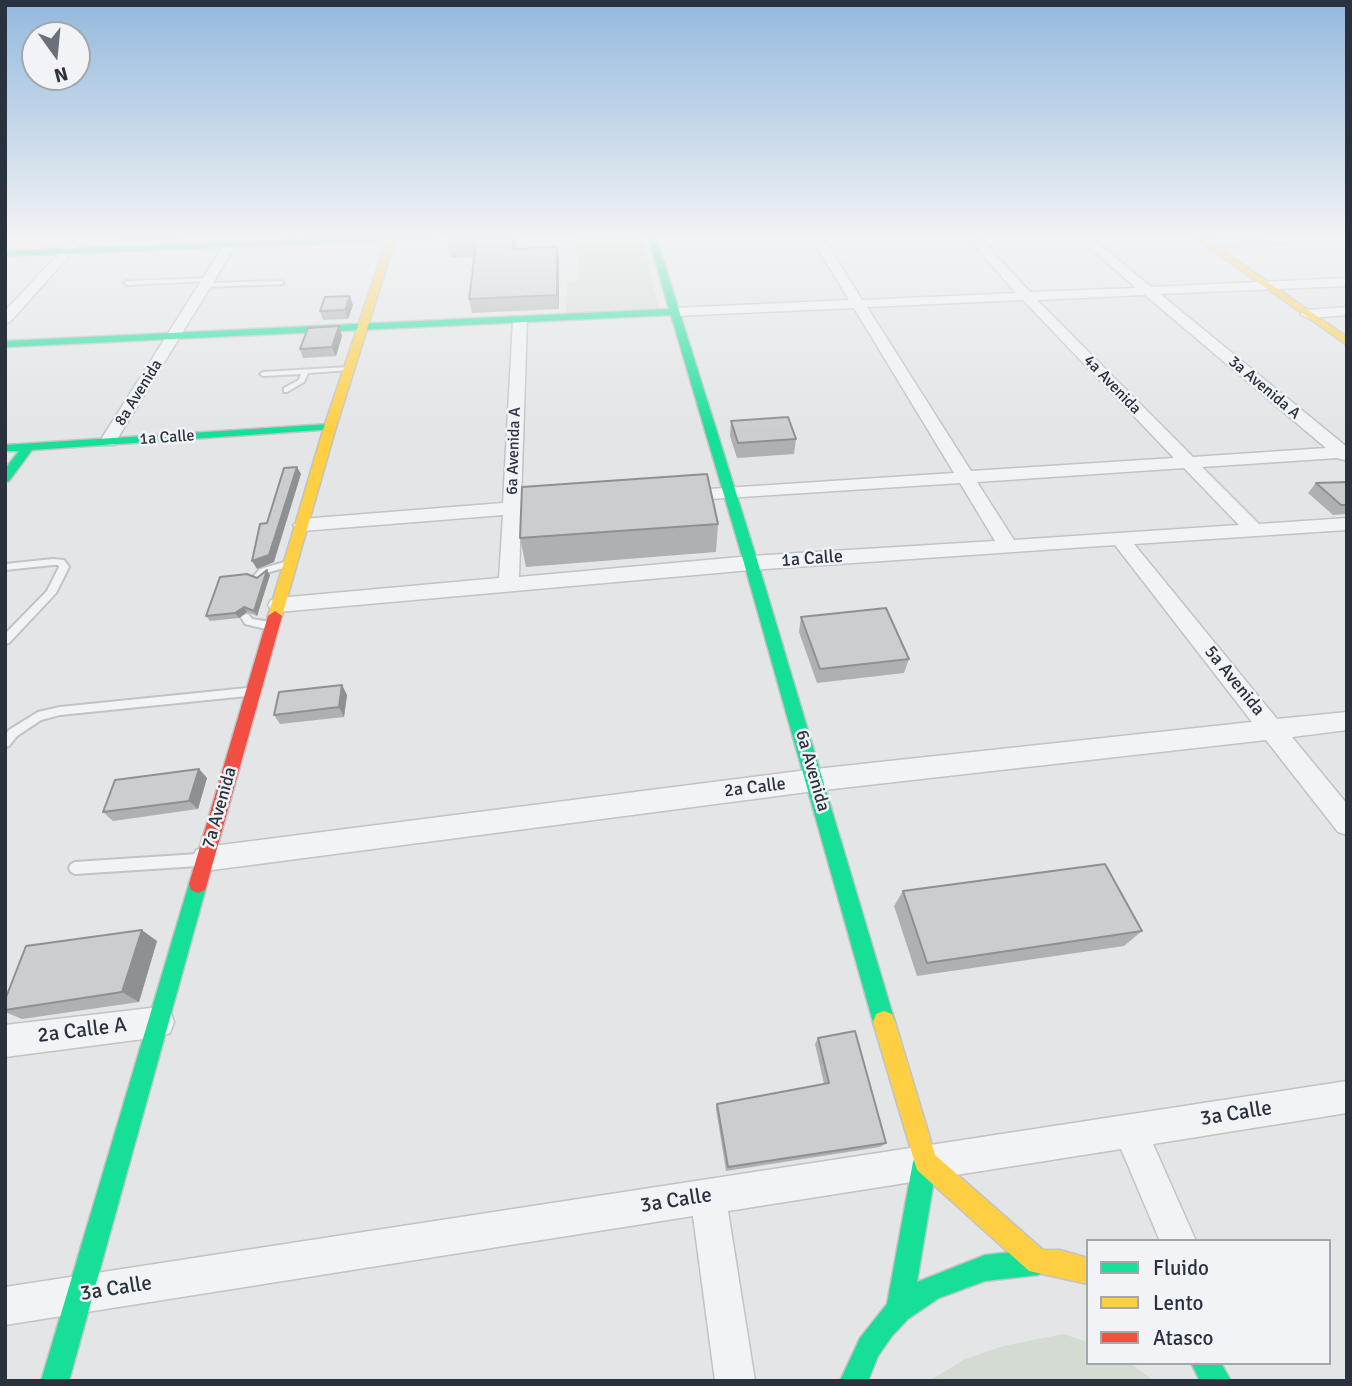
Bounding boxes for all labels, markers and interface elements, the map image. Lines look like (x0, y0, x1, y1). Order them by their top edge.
north arrow (21, 21, 91, 91)
text: N (51, 61, 70, 88)
street label: 4a Avenida (1079, 352, 1145, 418)
street label: 3a Avenida A (1224, 352, 1304, 424)
street label: 8a Avenida (111, 356, 167, 430)
street label: 6a Avenida A (503, 407, 525, 495)
street label: 1a Calle (139, 427, 195, 449)
street label: 1a Calle (780, 546, 844, 572)
street label: 5a Avenida (1199, 642, 1269, 720)
street label: 6a Avenida (790, 728, 834, 814)
street label: 7a Avenida (198, 765, 242, 851)
street label: 2a Calle (723, 774, 787, 802)
street label: 2a Calle A (36, 1013, 128, 1049)
street label: 3a Calle (1198, 1096, 1274, 1132)
street label: 3a Calle (638, 1183, 714, 1219)
legend (1086, 1239, 1331, 1365)
text: Fluido (1153, 1255, 1209, 1281)
street label: 3a Calle (78, 1271, 154, 1307)
text: Lento (1153, 1290, 1203, 1316)
text: Atasco (1153, 1325, 1213, 1351)

